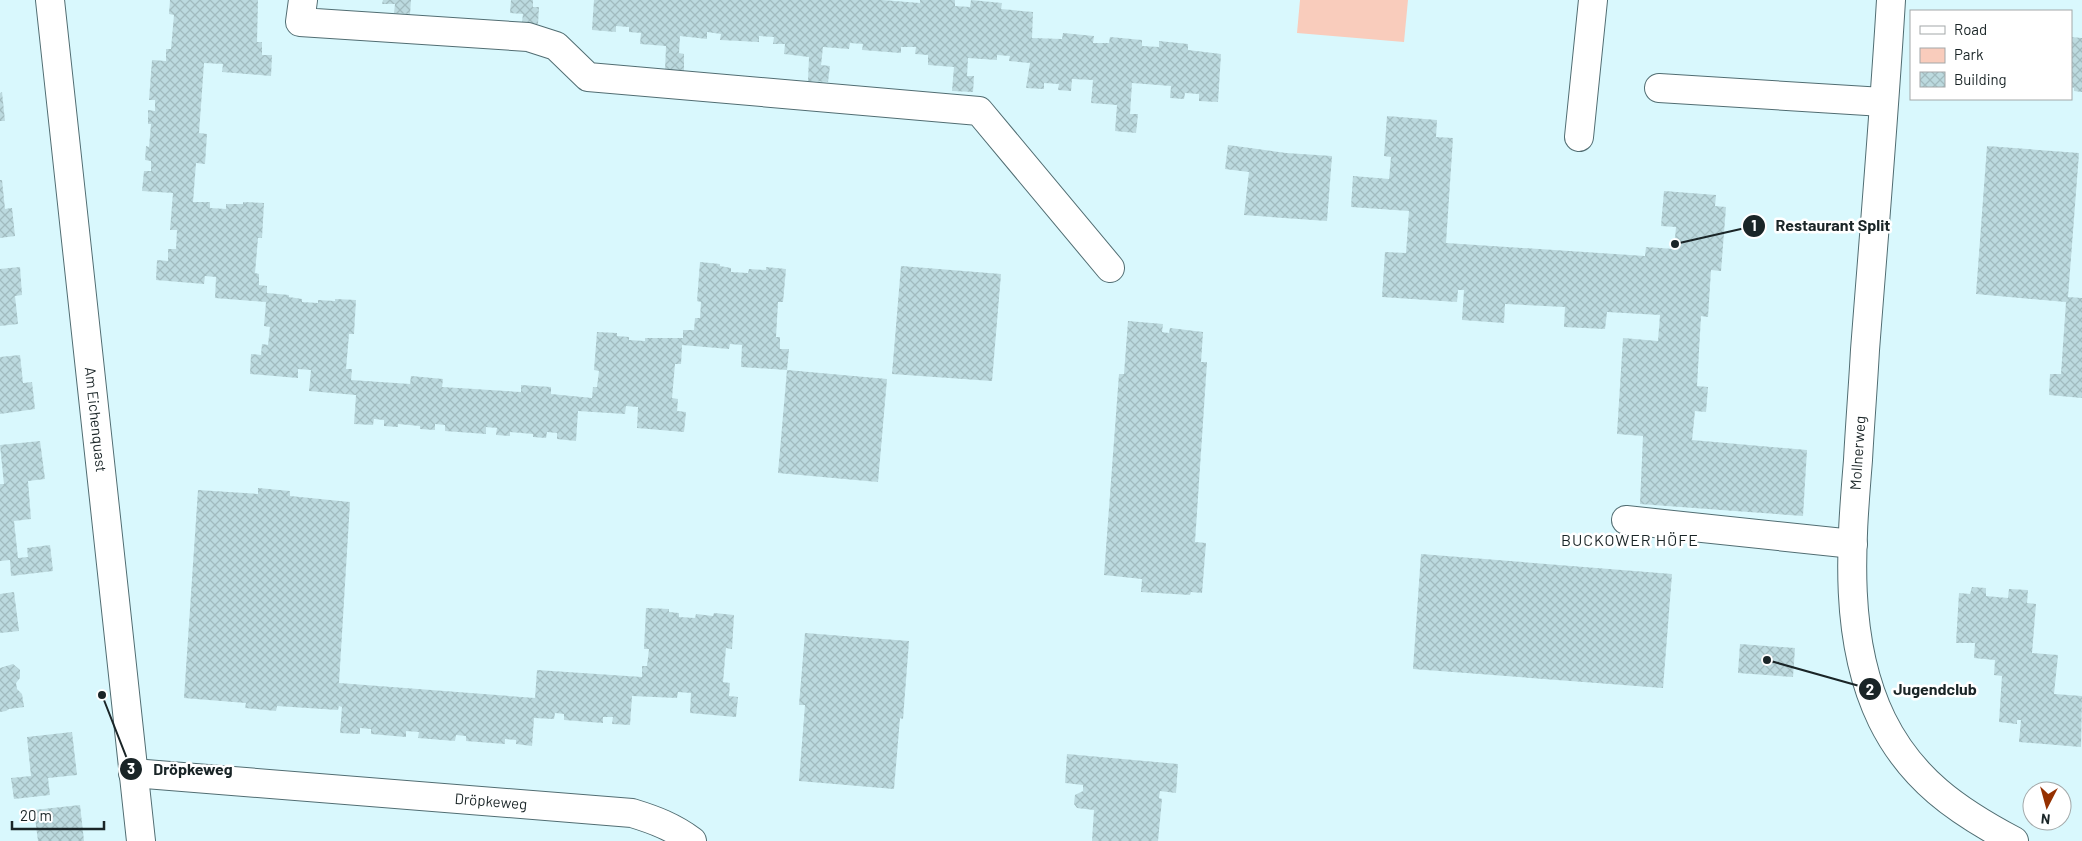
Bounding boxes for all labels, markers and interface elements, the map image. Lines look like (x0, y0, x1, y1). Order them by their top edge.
legend (1910, 10, 2072, 100)
text: Road (1954, 20, 1987, 38)
text: Park (1954, 45, 1984, 63)
text: Building (1954, 70, 2007, 88)
callout: Restaurant Split (1741, 210, 1901, 241)
text: Restaurant Split (1776, 215, 1890, 234)
text: 1 (1751, 216, 1757, 234)
street label: Am Eichenquast (82, 366, 111, 473)
street label: Mollnerweg (1845, 415, 1869, 491)
district label: BUCKOWER HÖFE (1561, 530, 1699, 549)
callout: Jugendclub (1858, 674, 1987, 705)
text: Jugendclub (1893, 679, 1977, 698)
text: 2 (1866, 680, 1874, 698)
callout: Dröpkeweg (118, 753, 242, 784)
text: 3 (127, 759, 135, 777)
text: Dröpkeweg (153, 759, 233, 778)
north arrow (2022, 781, 2072, 831)
street label: Dröpkeweg (454, 789, 528, 813)
scale bar (12, 798, 105, 830)
text: 20 m (20, 806, 52, 824)
text: N (2040, 810, 2051, 828)

